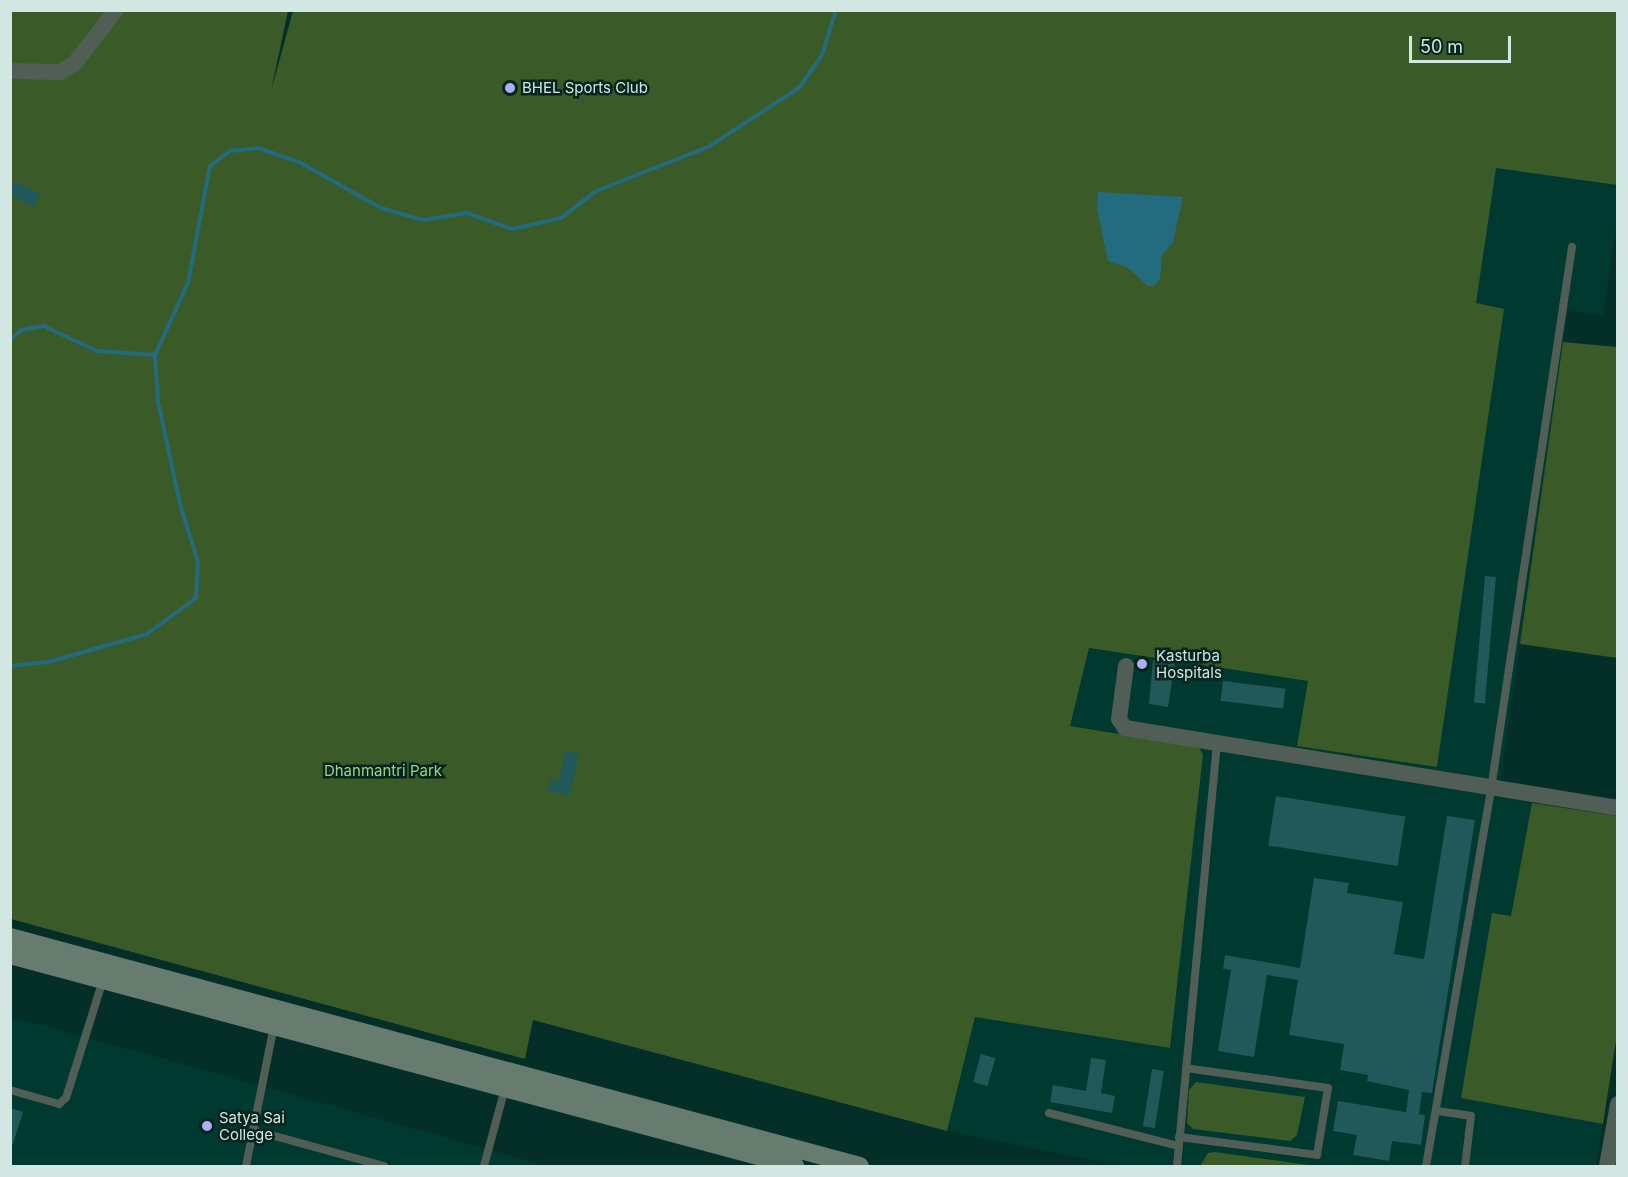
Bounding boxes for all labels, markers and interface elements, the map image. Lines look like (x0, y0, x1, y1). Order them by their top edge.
scale bar (1412, 24, 1514, 62)
text: 50 m (1420, 36, 1463, 57)
place label: BHEL Sports Club (522, 79, 648, 97)
marker: BHEL Sports Club (503, 81, 517, 95)
place label: Kasturba Hospitals (1156, 646, 1222, 681)
marker: Kasturba Hospitals (1133, 655, 1151, 673)
park label: Dhanmantri Park (324, 762, 442, 780)
place label: Satya Sai College (219, 1108, 285, 1143)
marker: Satya Sai College (200, 1119, 214, 1133)

